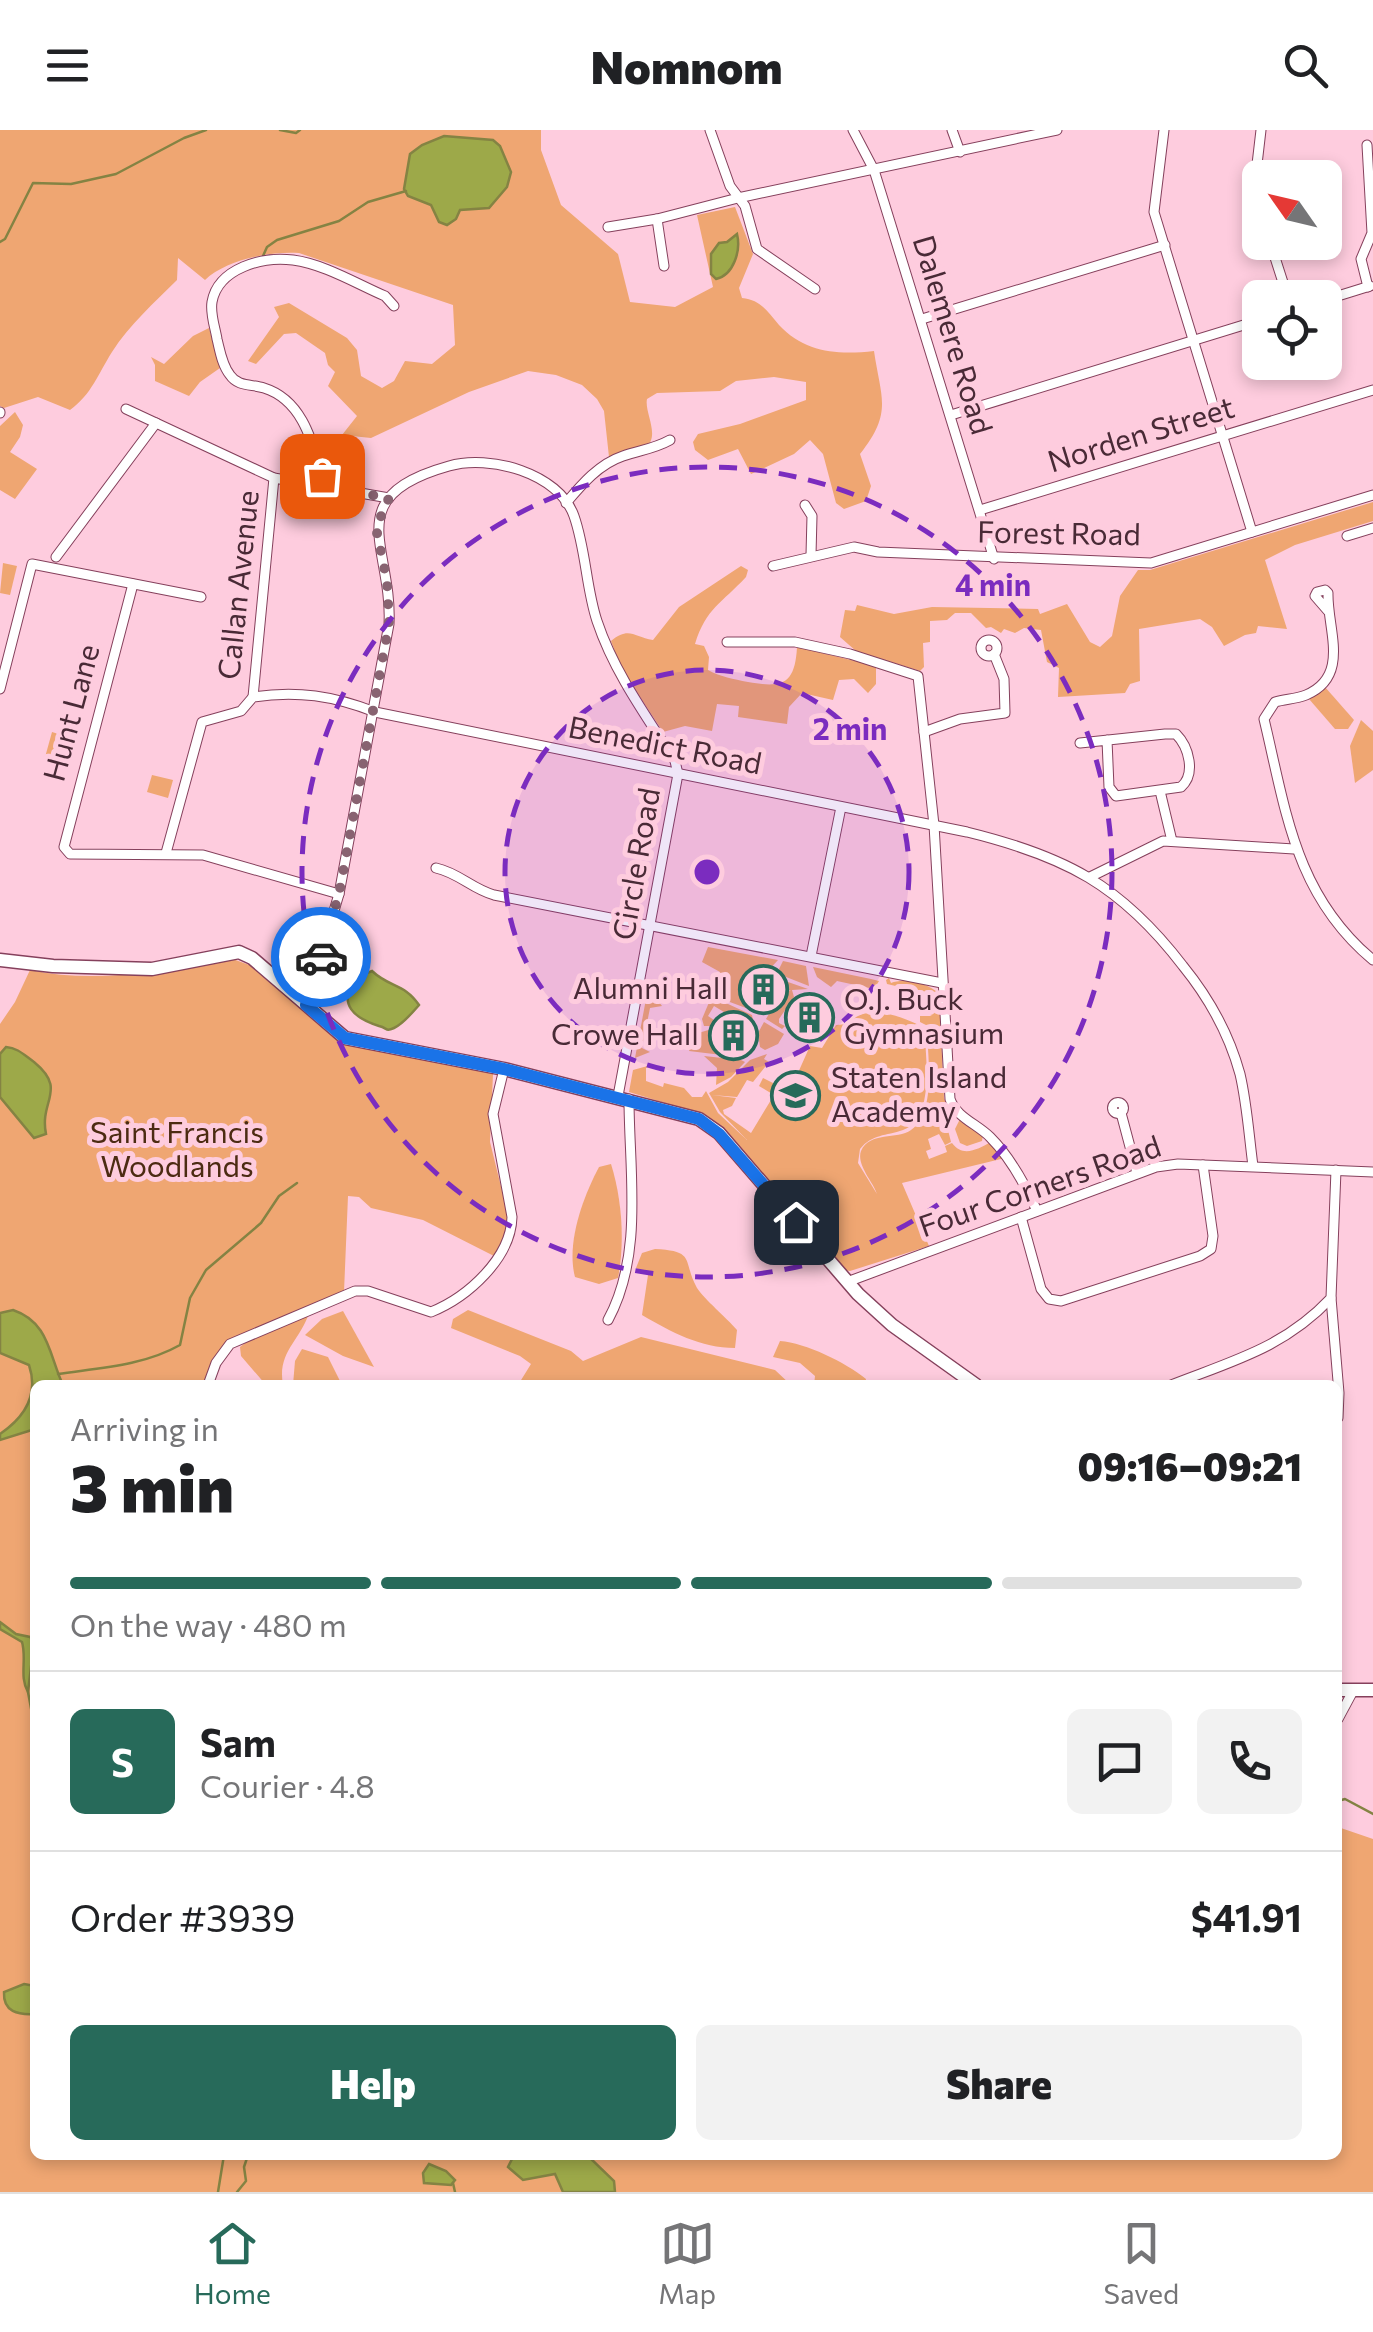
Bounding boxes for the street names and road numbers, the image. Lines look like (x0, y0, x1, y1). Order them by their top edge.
street label: Dalemere Road (907, 230, 1002, 438)
street label: Norden Street (1043, 387, 1238, 479)
street label: Callan Avenue (208, 488, 265, 681)
street label: Forest Road (977, 512, 1141, 551)
street label: Hunt Lane (34, 640, 106, 785)
street label: Benedict Road (566, 707, 765, 780)
street label: Circle Road (603, 785, 666, 943)
street label: Four Corners Road (913, 1126, 1165, 1243)

